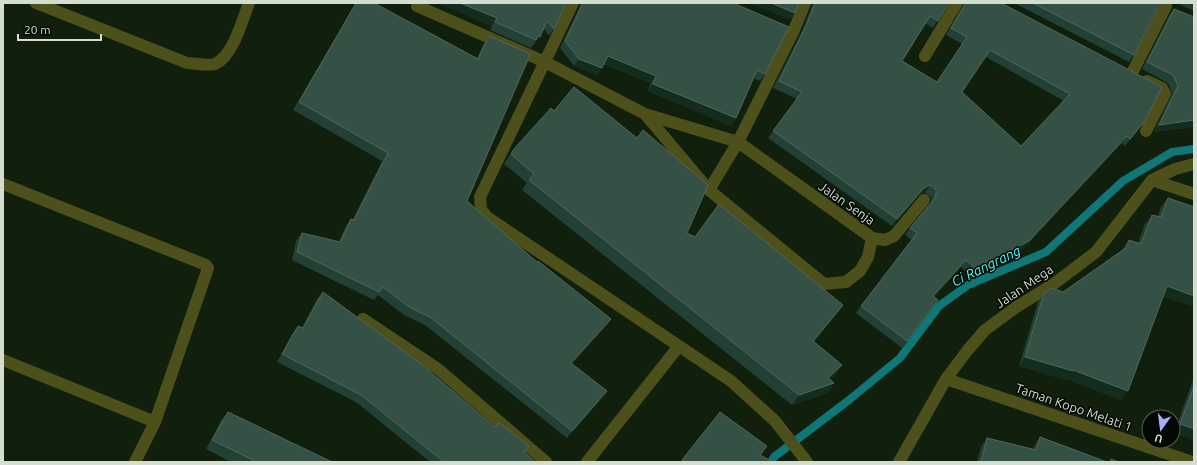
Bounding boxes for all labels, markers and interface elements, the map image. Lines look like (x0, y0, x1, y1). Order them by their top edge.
scale bar (18, 16, 101, 42)
text: 20 m (24, 23, 51, 36)
street label: Jalan Senja (816, 179, 878, 227)
water label: Ci Rangrang (949, 242, 1024, 290)
street label: Jalan Mega (993, 262, 1055, 310)
street label: Taman Kopo Melati 1 (1014, 380, 1134, 434)
north arrow (1141, 409, 1181, 449)
text: U (1153, 432, 1164, 445)

